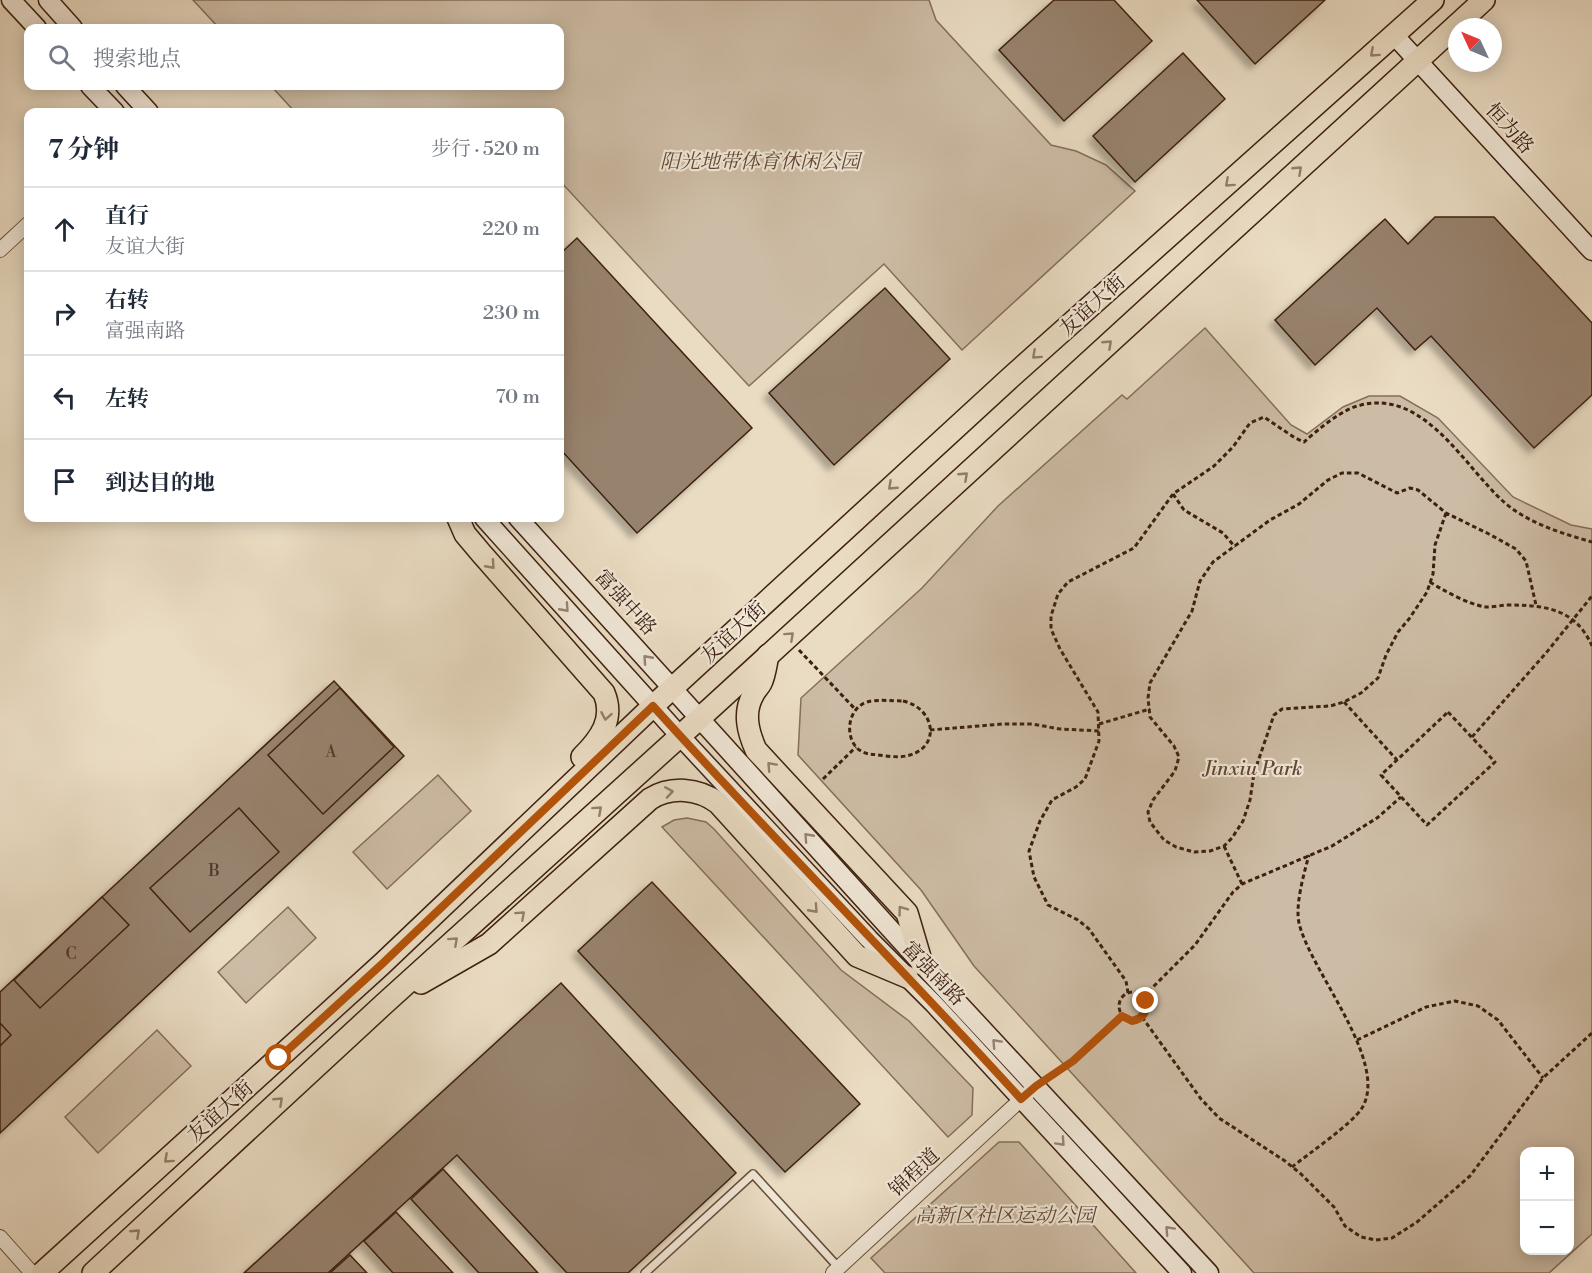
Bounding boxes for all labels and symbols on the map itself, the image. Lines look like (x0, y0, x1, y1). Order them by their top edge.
north arrow (1448, 18, 1502, 72)
one-way arrow (1370, 46, 1381, 57)
street label: 恒为路 (1480, 98, 1538, 160)
park label: 阳光地带体育休闲公园 (660, 150, 863, 175)
one-way arrow (1292, 166, 1302, 177)
one-way arrow (1225, 176, 1235, 187)
street label: 友谊大街 (1055, 270, 1131, 342)
one-way arrow (1101, 340, 1112, 351)
one-way arrow (1032, 348, 1043, 359)
one-way arrow (958, 472, 968, 483)
one-way arrow (888, 479, 899, 490)
one-way arrow (484, 558, 495, 569)
street label: 富强中路 (589, 565, 661, 641)
street label: 友谊大街 (696, 597, 772, 670)
one-way arrow (558, 601, 569, 612)
one-way arrow (783, 632, 794, 643)
one-way arrow (643, 655, 654, 666)
one-way arrow (601, 711, 613, 721)
house number: A (325, 742, 338, 762)
park label: Jinxiu Park (1202, 757, 1302, 782)
one-way arrow (767, 763, 778, 773)
one-way arrow (664, 786, 674, 798)
one-way arrow (592, 806, 602, 817)
one-way arrow (804, 833, 815, 843)
house number: B (207, 861, 220, 881)
one-way arrow (806, 902, 817, 913)
one-way arrow (898, 906, 909, 917)
one-way arrow (514, 911, 524, 922)
one-way arrow (447, 937, 458, 948)
street label: 富强南路 (896, 937, 970, 1011)
house number: C (66, 944, 77, 964)
route end (1132, 987, 1158, 1013)
one-way arrow (992, 1040, 1003, 1051)
route start (265, 1044, 291, 1070)
street label: 友谊大街 (183, 1076, 259, 1148)
one-way arrow (272, 1097, 283, 1108)
one-way arrow (1054, 1135, 1065, 1146)
street label: 锦程道 (885, 1143, 945, 1203)
one-way arrow (164, 1152, 174, 1163)
park label: 高新区社区运动公园 (915, 1204, 1098, 1229)
one-way arrow (1165, 1227, 1176, 1237)
one-way arrow (129, 1229, 140, 1240)

